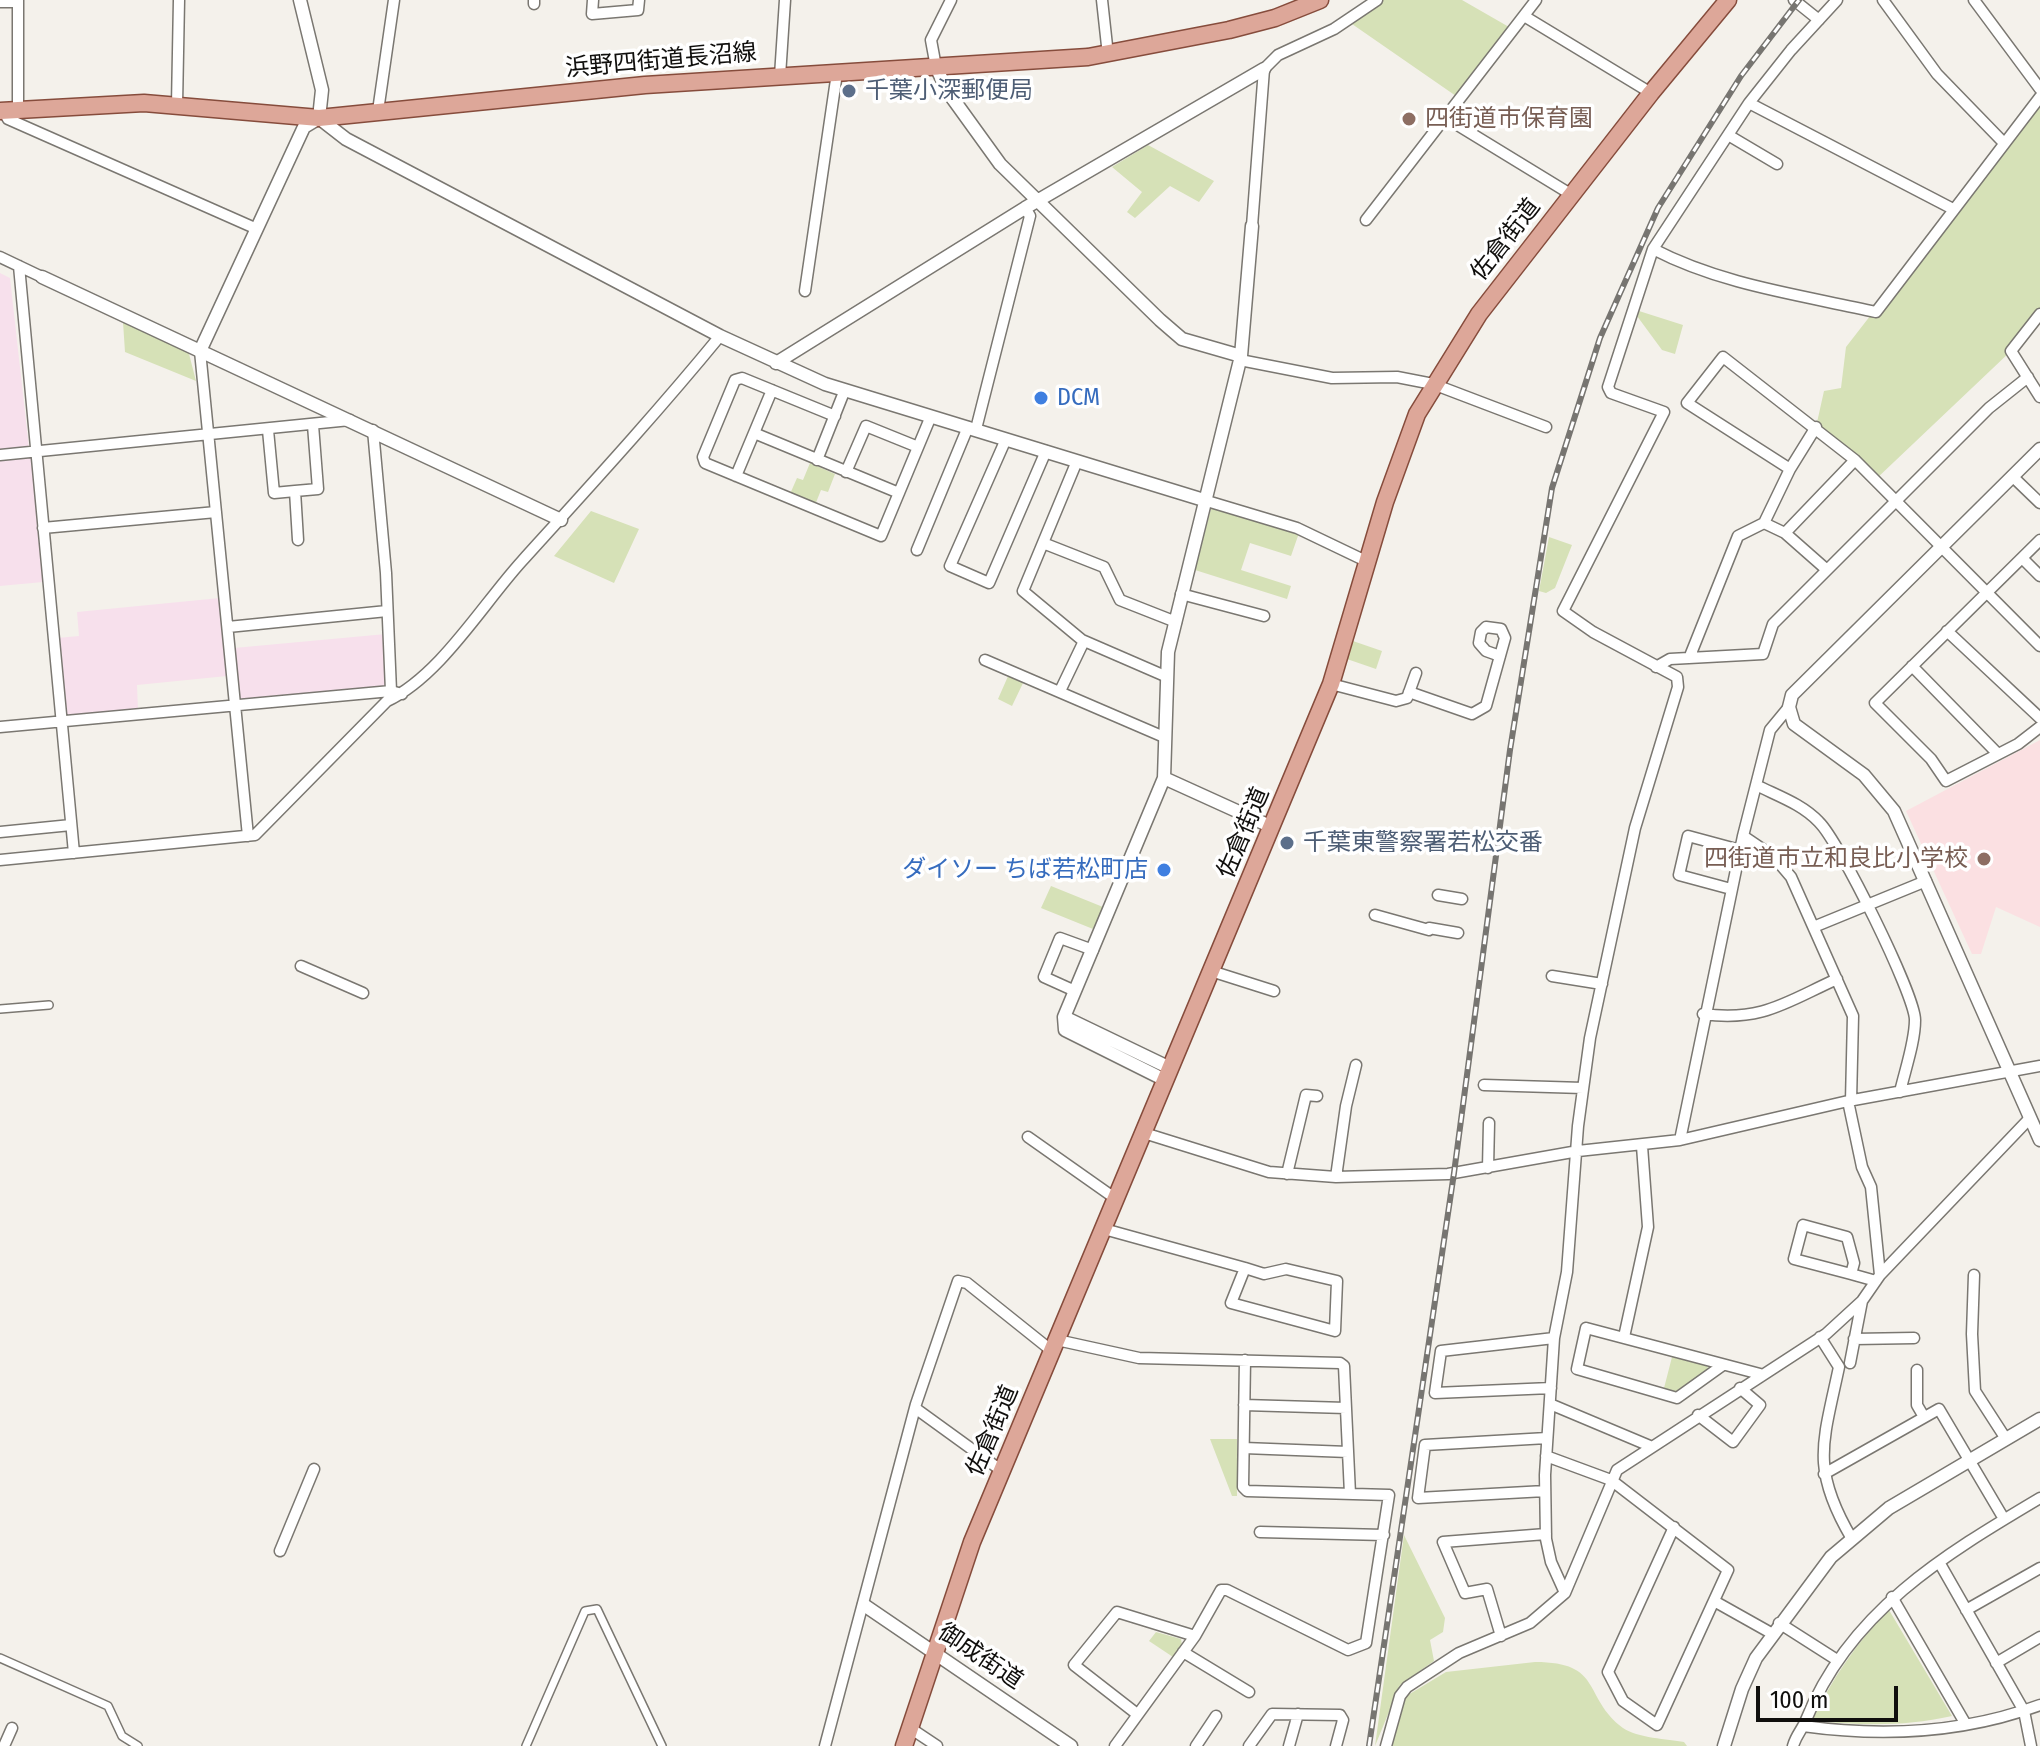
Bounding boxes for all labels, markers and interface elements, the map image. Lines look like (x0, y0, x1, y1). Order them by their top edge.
street label: 浜野四街道長沼線 (564, 38, 758, 84)
place label: 千葉小深郵便局 (865, 77, 1033, 105)
marker: 千葉小深郵便局 (840, 82, 858, 100)
place label: 四街道市保育園 (1425, 105, 1593, 133)
marker: 四街道市保育園 (1400, 110, 1418, 128)
street label: 佐倉街道 (1465, 193, 1547, 287)
place label: DCM (1057, 384, 1100, 412)
marker: DCM (1032, 389, 1050, 407)
street label: 佐倉街道 (1212, 783, 1276, 883)
place label: 千葉東警察署若松交番 (1303, 829, 1543, 857)
marker: 千葉東警察署若松交番 (1278, 834, 1296, 852)
place label: 四街道市立和良比小学校 (1704, 845, 1968, 873)
marker: 四街道市立和良比小学校 (1975, 850, 1993, 868)
place label: ダイソー ちば若松町店 (902, 856, 1148, 884)
marker: ダイソー ちば若松町店 (1155, 861, 1173, 879)
street label: 佐倉街道 (961, 1381, 1025, 1481)
street label: 御成街道 (932, 1618, 1028, 1696)
scale bar (1760, 1670, 1902, 1720)
text: 100 m (1770, 1686, 1828, 1714)

